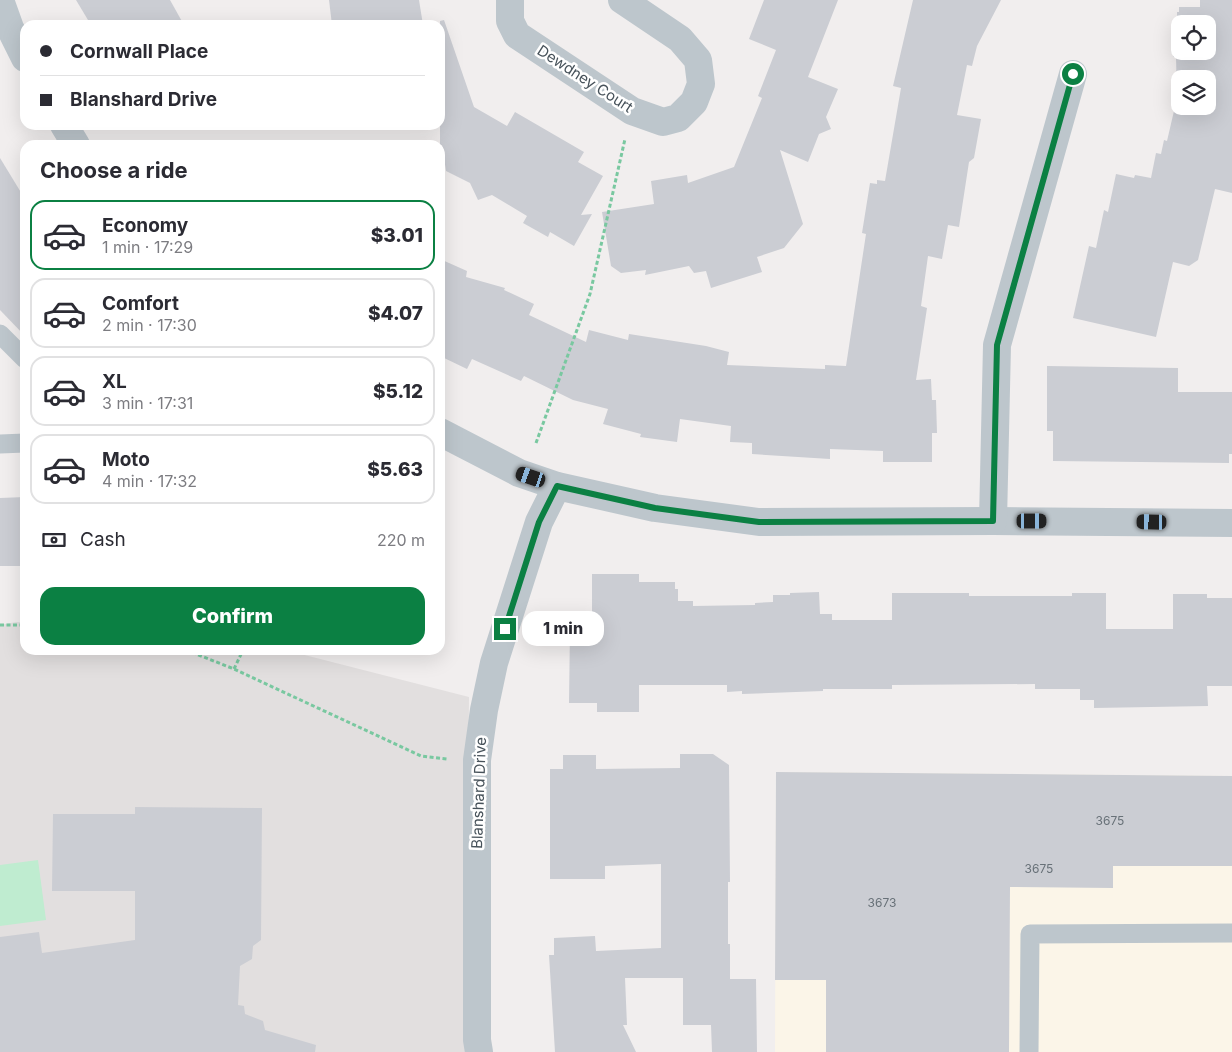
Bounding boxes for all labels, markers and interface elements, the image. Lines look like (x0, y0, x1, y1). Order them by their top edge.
map controls (1171, 15, 1216, 115)
button: locate (1171, 15, 1216, 60)
text: Cornwall Place (70, 40, 208, 63)
street label: Dewdney Court (534, 41, 637, 117)
route start (1062, 63, 1084, 85)
button: layers (1171, 70, 1216, 115)
text: Blanshard Drive (70, 88, 217, 111)
text: Choose a ride (40, 157, 188, 183)
icon: car (42, 213, 87, 258)
text: Economy (102, 214, 188, 237)
text: $3.01 (371, 224, 423, 247)
text: 1 min · 17:29 (102, 237, 193, 257)
icon: car (42, 291, 87, 336)
text: Comfort (102, 292, 179, 315)
text: $4.07 (368, 302, 423, 325)
text: 2 min · 17:30 (102, 315, 197, 335)
icon: car (42, 369, 87, 414)
text: XL (102, 370, 127, 393)
text: $5.12 (373, 380, 423, 403)
text: 3 min · 17:31 (102, 393, 193, 413)
icon: car (42, 447, 87, 492)
text: Moto (102, 448, 150, 471)
text: $5.63 (367, 458, 423, 481)
car (514, 465, 547, 489)
text: 4 min · 17:32 (102, 471, 197, 491)
car (1017, 514, 1047, 529)
car (1136, 514, 1167, 530)
icon: cash (40, 526, 68, 554)
text: Cash (80, 528, 126, 551)
text: 220 m (377, 530, 425, 550)
button: Confirm (40, 587, 425, 645)
callout: 1 min (522, 612, 605, 646)
route end (494, 618, 516, 640)
text: 1 min (543, 618, 583, 638)
street label: Blanshard Drive (467, 737, 490, 849)
house number: 3675 (1096, 813, 1124, 828)
house number: 3675 (1025, 861, 1053, 876)
house number: 3673 (868, 895, 896, 910)

